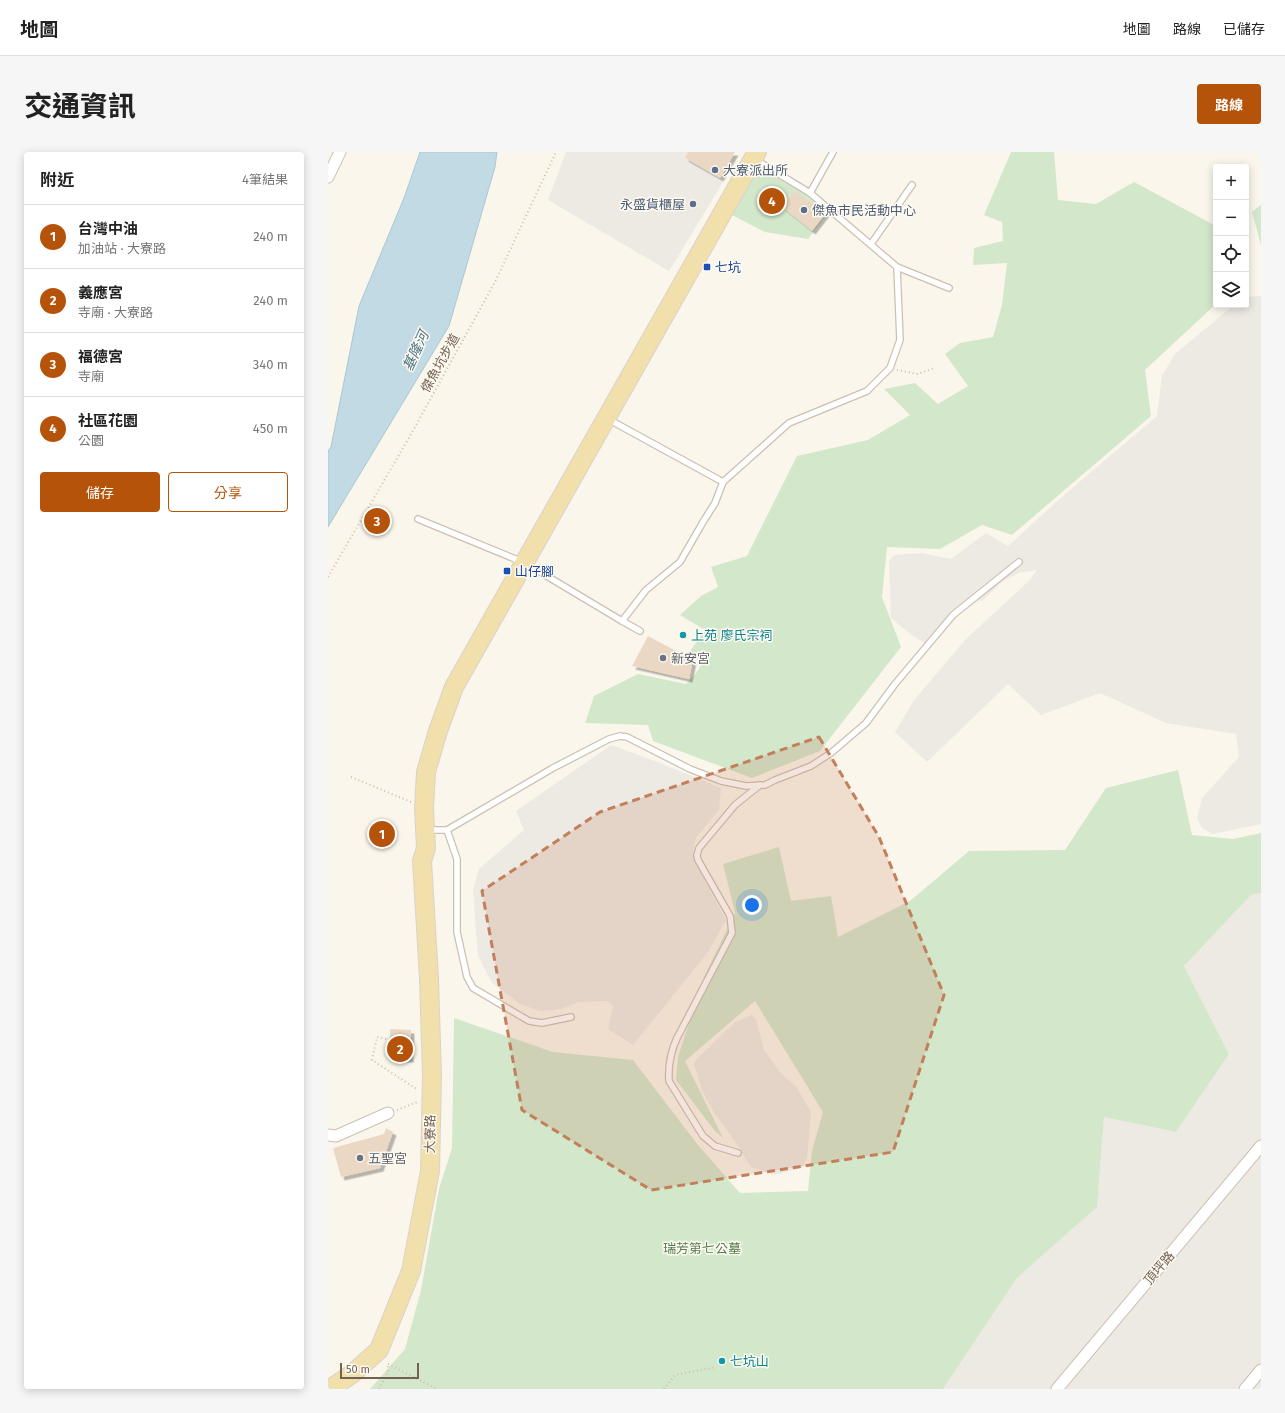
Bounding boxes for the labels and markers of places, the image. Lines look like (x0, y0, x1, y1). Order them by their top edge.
place label: 大寮派出所 (723, 163, 788, 178)
marker: 大寮派出所 (710, 165, 720, 175)
pin: 4 (759, 186, 785, 216)
place label: 永盛貨櫃屋 (620, 197, 685, 212)
marker: 永盛貨櫃屋 (688, 199, 698, 209)
place label: 傑魚市民活動中心 (812, 203, 916, 218)
marker: 傑魚市民活動中心 (799, 205, 809, 215)
place label: 七坑 (715, 260, 741, 275)
marker: 七坑 (702, 262, 712, 272)
pin: 3 (364, 506, 390, 536)
place label: 山仔腳 (515, 564, 554, 579)
marker: 山仔腳 (502, 566, 512, 576)
place label: 上苑 廖氏宗祠 (691, 628, 772, 643)
marker: 上苑 廖氏宗祠 (678, 630, 688, 640)
place label: 新安宮 (671, 651, 710, 666)
marker: 新安宮 (658, 653, 668, 663)
pin: 1 (369, 819, 395, 849)
pin: 2 (387, 1034, 413, 1064)
place label: 五聖宮 (368, 1151, 407, 1166)
marker: 五聖宮 (355, 1153, 365, 1163)
place label: 七坑山 (730, 1354, 769, 1369)
marker: 七坑山 (717, 1356, 727, 1366)

